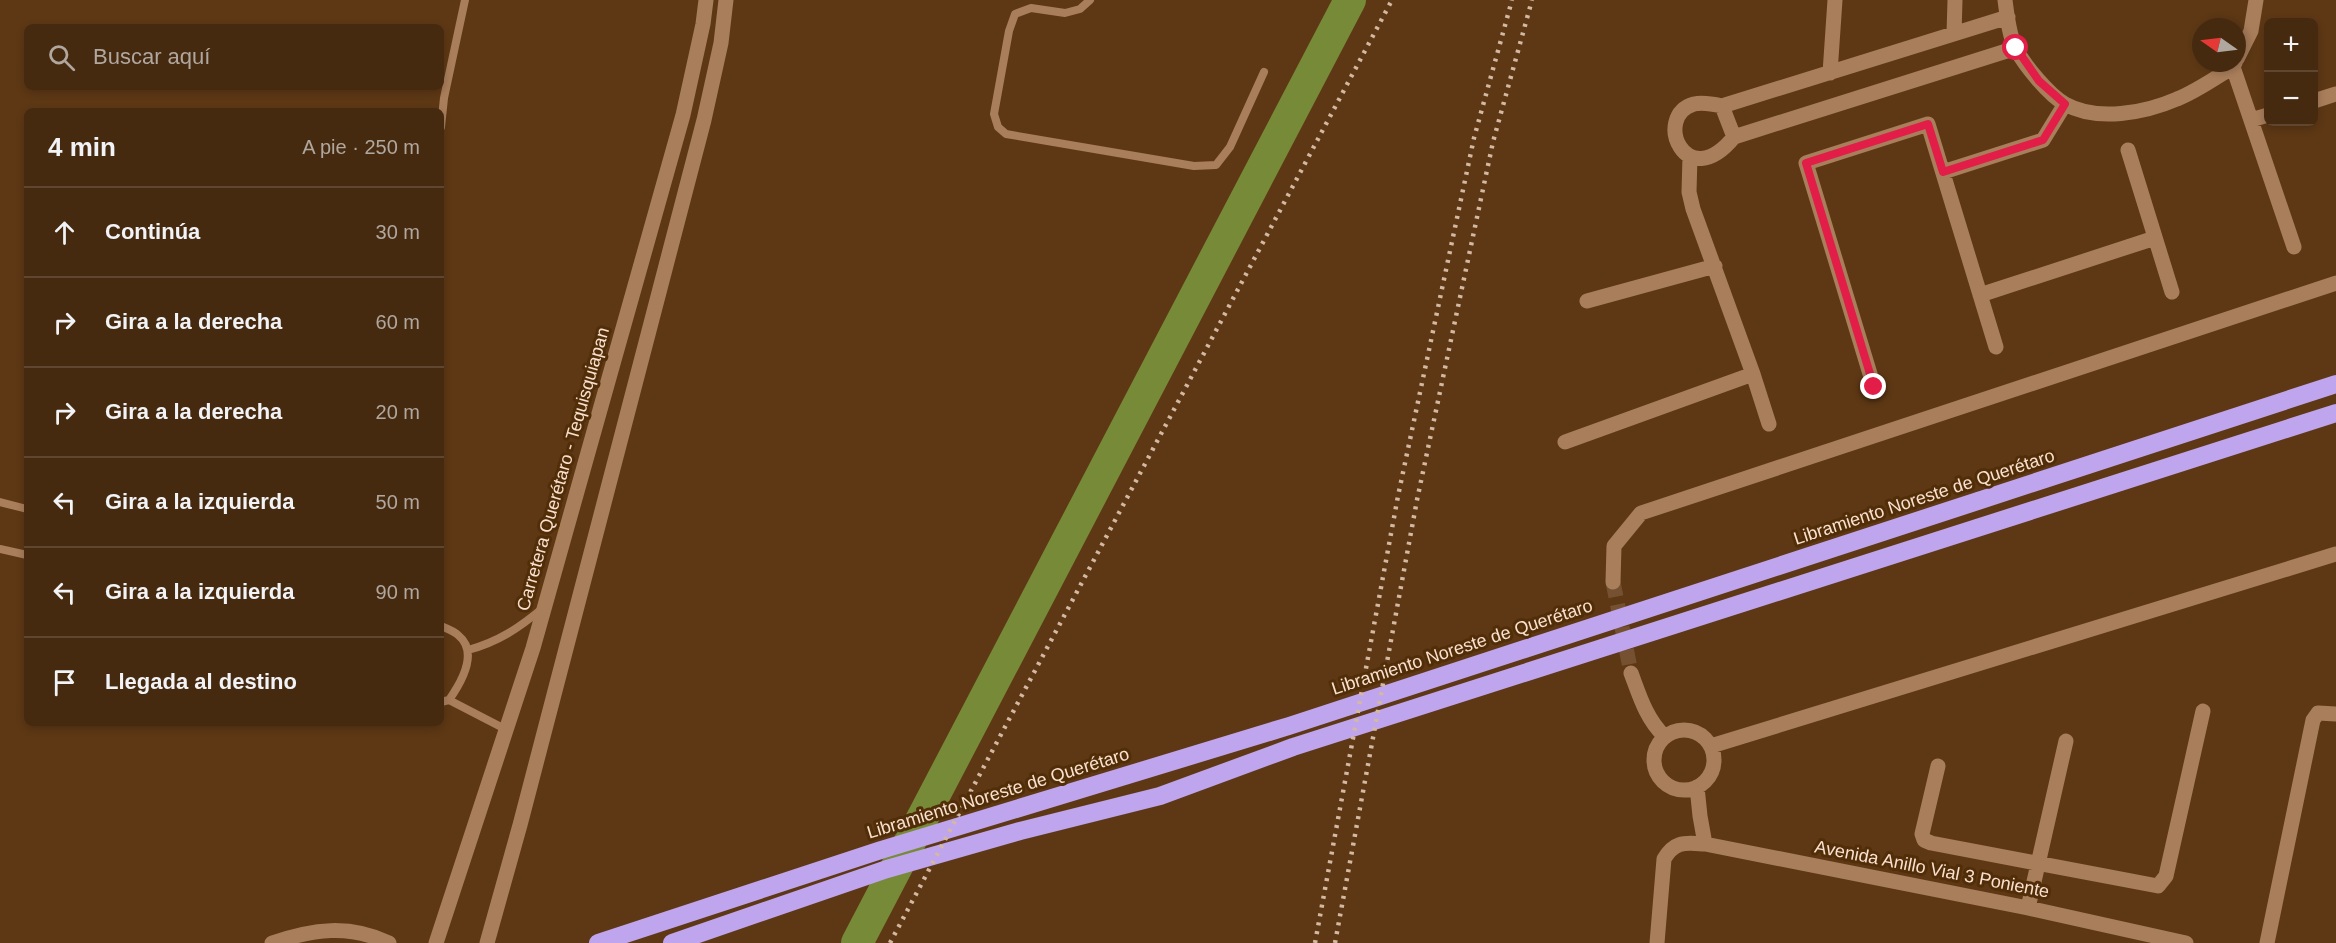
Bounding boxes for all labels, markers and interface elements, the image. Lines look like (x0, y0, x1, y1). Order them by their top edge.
north arrow (2192, 18, 2246, 72)
map controls (2264, 18, 2318, 126)
button: + (2264, 18, 2318, 72)
search box (24, 24, 444, 90)
route start (2002, 34, 2028, 60)
icon: search (45, 41, 78, 74)
text: Buscar aquí (93, 44, 210, 69)
button: − (2264, 72, 2318, 126)
text: 4 min (48, 132, 116, 162)
text: A pie · 250 m (302, 136, 420, 158)
icon: ahead (48, 216, 81, 249)
text: Continúa (105, 219, 200, 244)
text: 30 m (376, 221, 420, 243)
icon: right (48, 306, 81, 339)
text: Gira a la derecha (105, 309, 282, 334)
text: 60 m (376, 311, 420, 333)
street label: Carretera Querétaro - Tequisquiapan (513, 325, 613, 613)
route end (1860, 373, 1886, 399)
icon: right (48, 396, 81, 429)
text: Gira a la derecha (105, 399, 282, 424)
text: 20 m (376, 401, 420, 423)
street label: Libramiento Noreste de Querétaro (1791, 445, 2057, 549)
icon: left (48, 486, 81, 519)
text: Gira a la izquierda (105, 489, 295, 514)
text: 50 m (376, 491, 420, 513)
icon: left (48, 576, 81, 609)
text: Gira a la izquierda (105, 579, 295, 604)
text: 90 m (376, 581, 420, 603)
street label: Libramiento Noreste de Querétaro (1329, 595, 1595, 699)
icon: arrive (48, 666, 81, 699)
text: Llegada al destino (105, 669, 297, 694)
street label: Libramiento Noreste de Querétaro (864, 744, 1132, 842)
street label: Avenida Anillo Vial 3 Poniente (1813, 836, 2051, 902)

